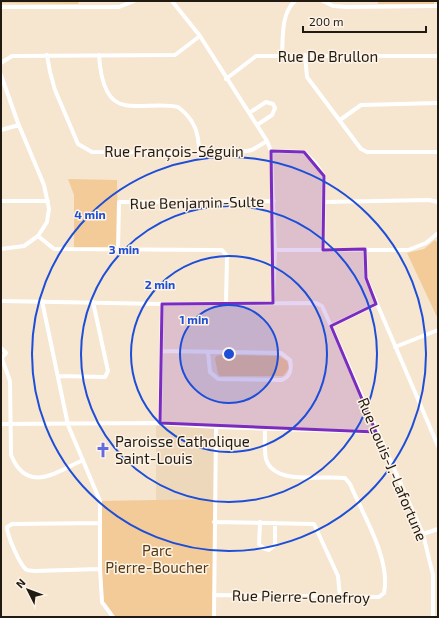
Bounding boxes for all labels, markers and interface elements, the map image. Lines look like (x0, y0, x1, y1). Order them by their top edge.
scale bar (303, 8, 426, 34)
text: 200 m (309, 14, 343, 28)
street label: Rue De Brullon (278, 47, 378, 65)
street label: Rue François-Séguin (104, 142, 244, 161)
street label: Rue Benjamin-Sulte (130, 192, 264, 213)
text: 4 min (74, 207, 106, 221)
text: 3 min (109, 242, 139, 256)
text: 2 min (145, 277, 175, 291)
text: 1 min (180, 312, 208, 326)
centre of rings (222, 347, 236, 361)
street label: Rue Louis-J.-Lafortune (355, 395, 431, 543)
place label: Paroisse Catholique Saint-Louis (115, 432, 250, 467)
church icon: Paroisse Catholique Saint-Louis (94, 441, 112, 459)
park label: Parc Pierre-Boucher (105, 541, 209, 576)
north arrow (8, 570, 48, 610)
text: N (13, 576, 28, 590)
street label: Rue Pierre-Conefroy (232, 586, 370, 606)

